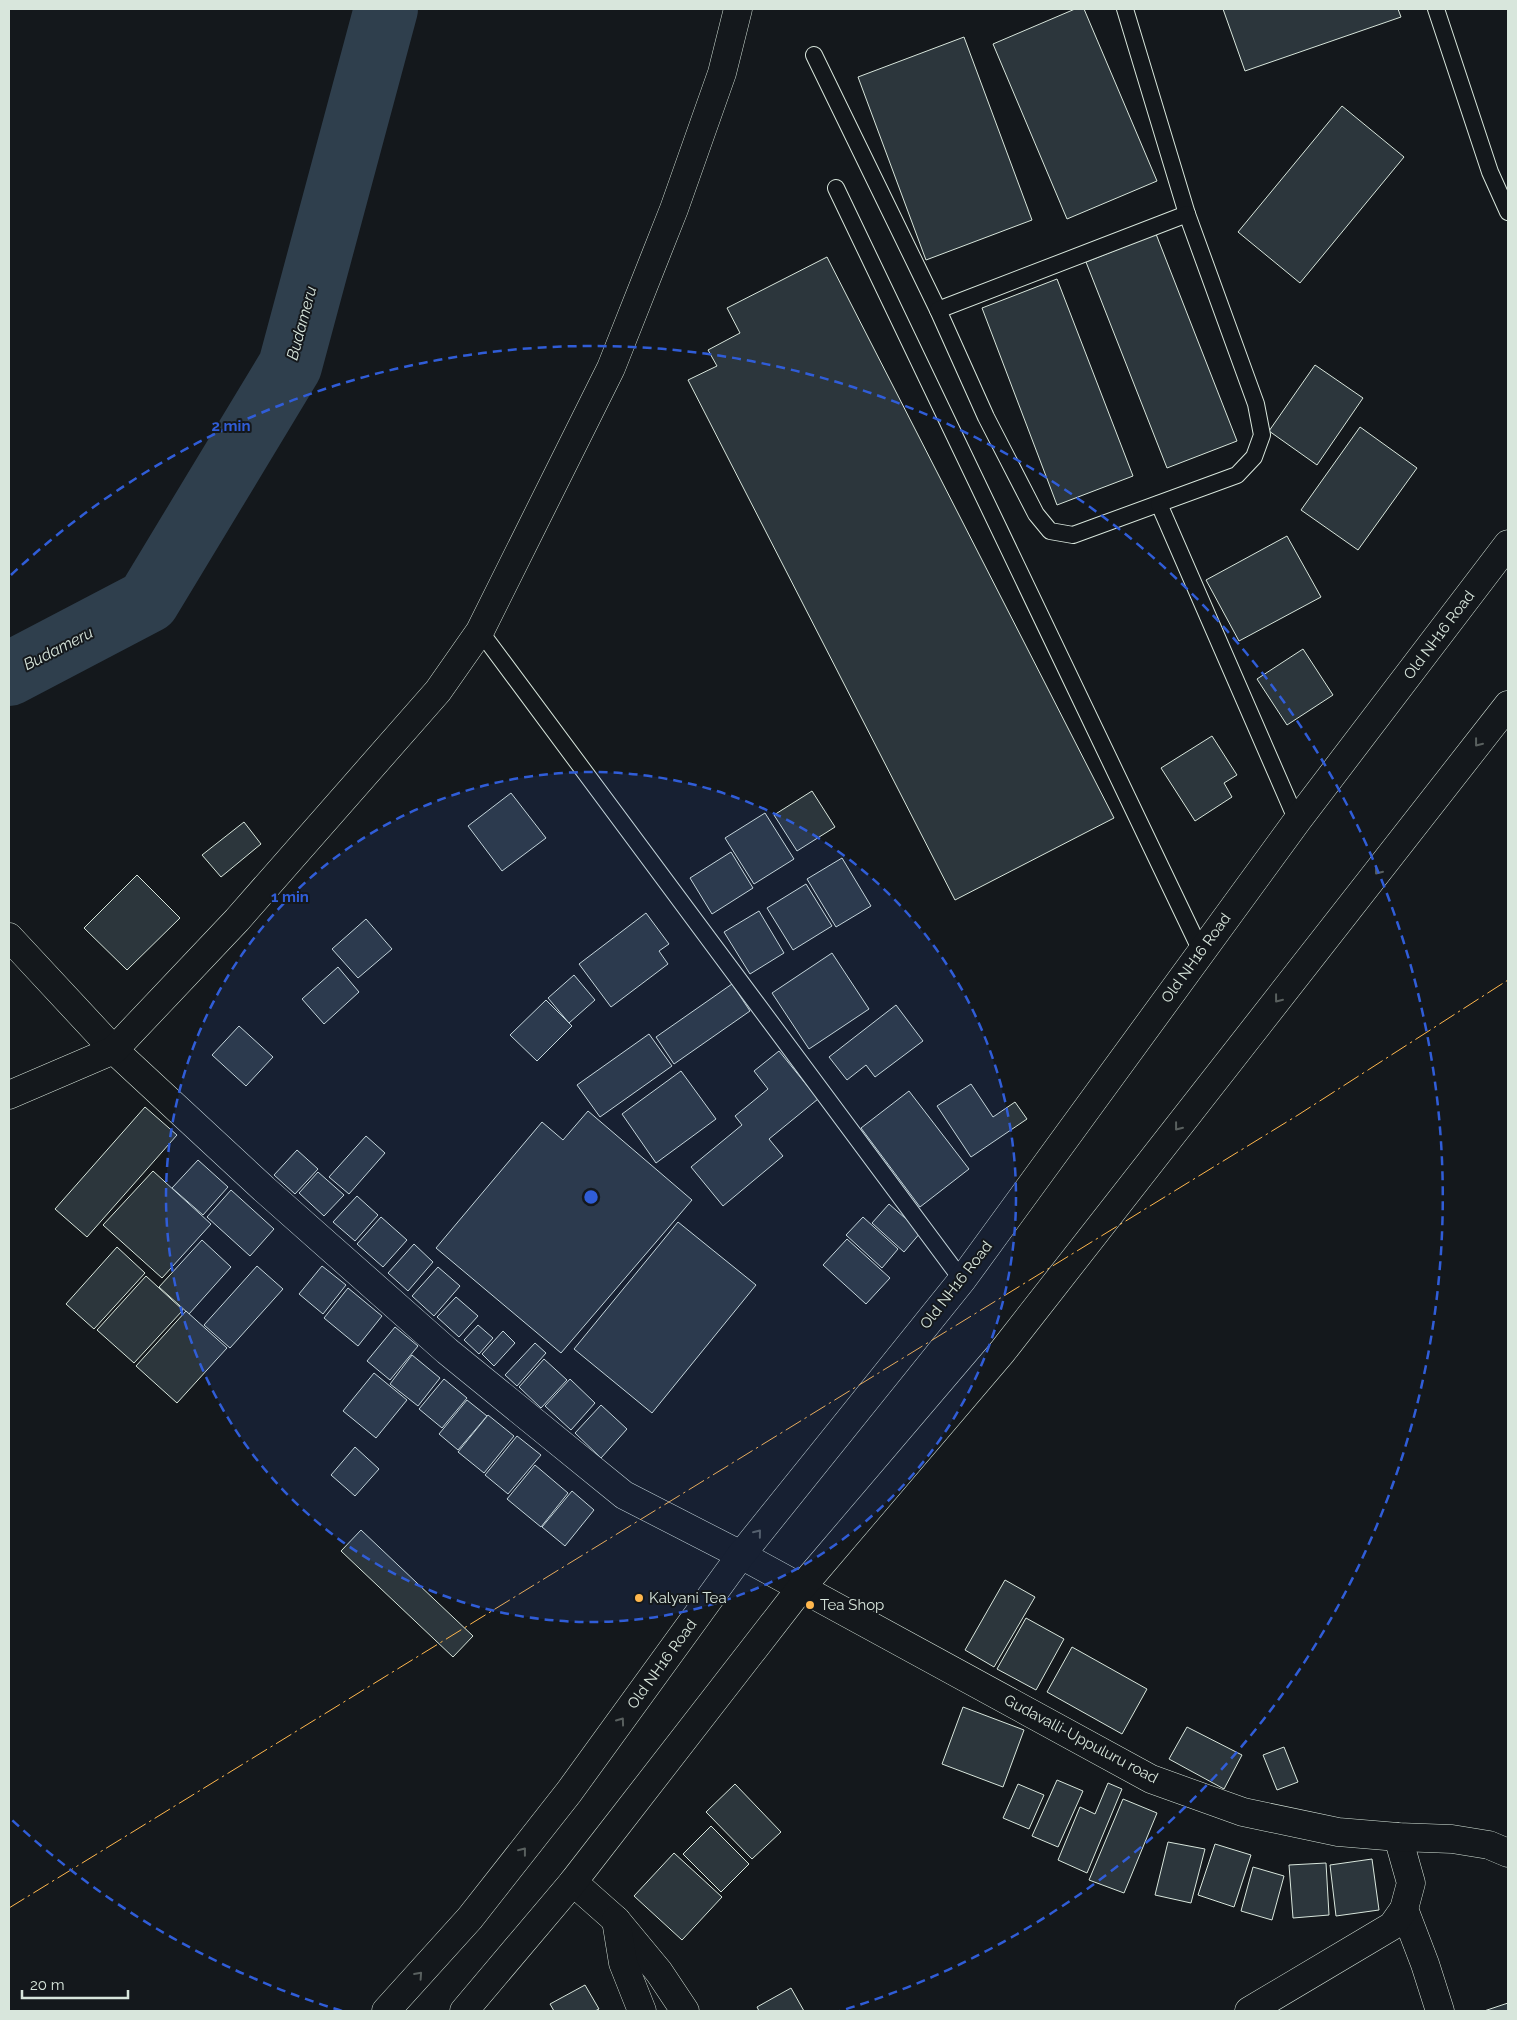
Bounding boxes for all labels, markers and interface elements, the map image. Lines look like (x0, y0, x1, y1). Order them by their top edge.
water label: Budameru (283, 284, 320, 362)
text: 2 min (212, 417, 250, 435)
street label: Old NH16 Road (1400, 587, 1478, 683)
water label: Budameru (20, 623, 96, 674)
one-way arrow (1476, 737, 1484, 746)
one-way arrow (1376, 865, 1384, 874)
text: 1 min (271, 888, 309, 906)
street label: Old NH16 Road (1157, 910, 1235, 1006)
one-way arrow (1275, 993, 1284, 1003)
one-way arrow (1175, 1121, 1184, 1131)
centre of rings (582, 1188, 600, 1206)
street label: Old NH16 Road (916, 1238, 996, 1332)
one-way arrow (753, 1530, 762, 1539)
place label: Kalyani Tea (649, 1589, 727, 1607)
marker: Kalyani Tea (633, 1592, 645, 1604)
place label: Tea Shop (820, 1596, 884, 1614)
marker: Tea Shop (804, 1599, 816, 1611)
street label: Old NH16 Road (623, 1616, 701, 1712)
street label: Gudavalli-Uppuluru road (1001, 1691, 1161, 1787)
one-way arrow (615, 1717, 624, 1727)
one-way arrow (517, 1847, 526, 1856)
scale bar (22, 1968, 129, 2000)
one-way arrow (413, 1972, 421, 1981)
text: 20 m (30, 1976, 65, 1994)

